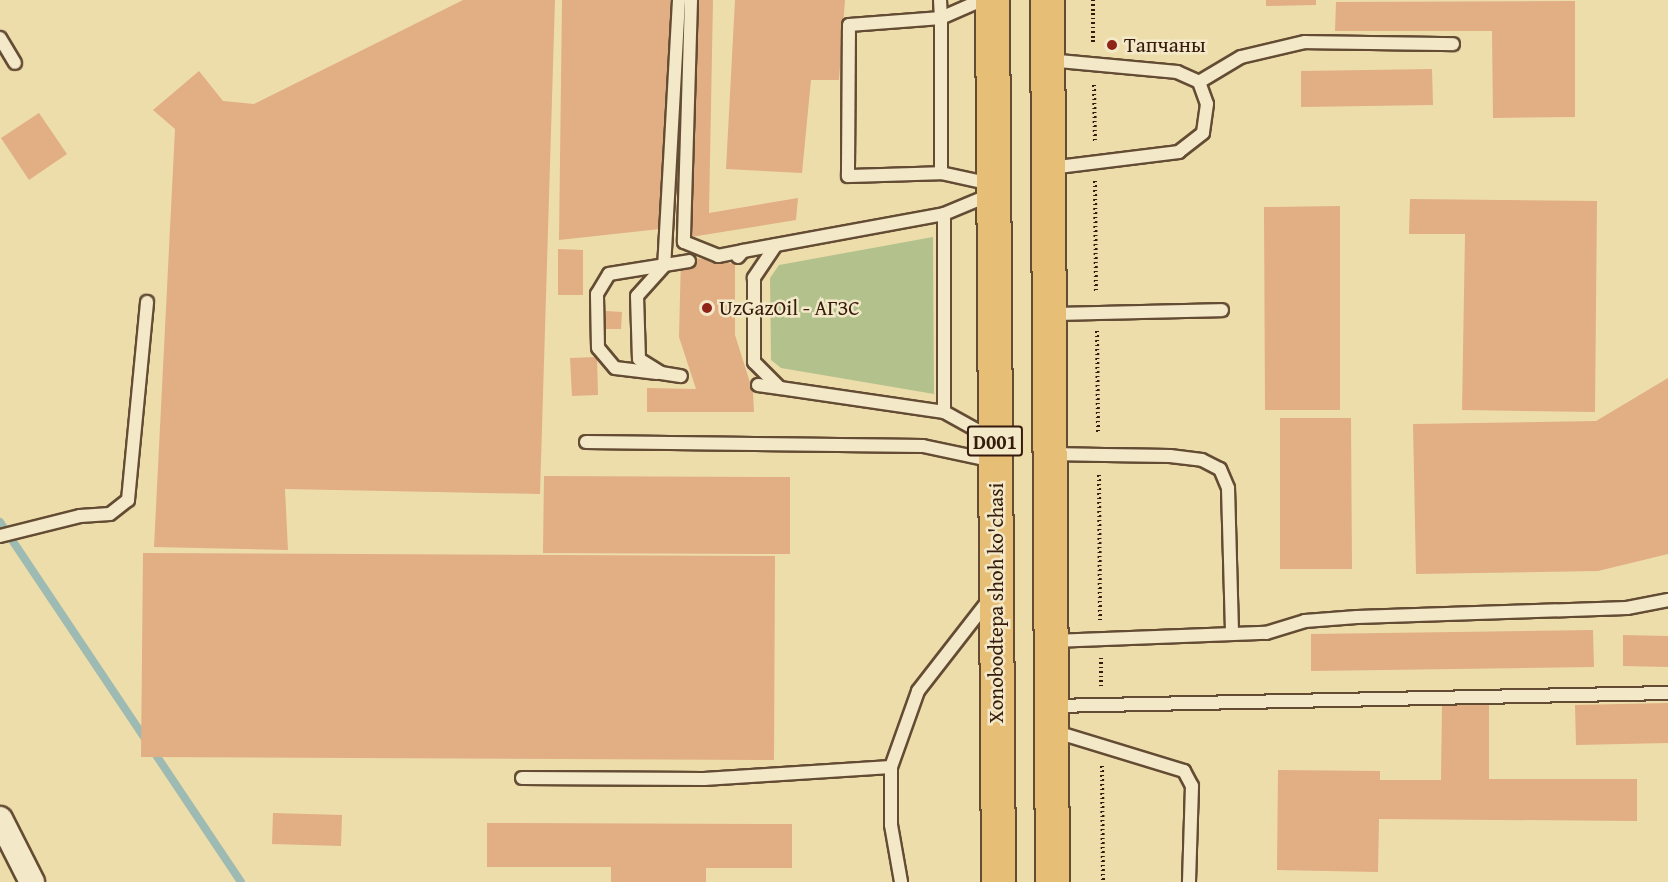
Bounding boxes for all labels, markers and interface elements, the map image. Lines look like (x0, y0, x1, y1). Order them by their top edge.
place label: Тапчаны (1124, 32, 1206, 58)
marker: Тапчаны (1105, 38, 1119, 52)
place label: UzGazOil - АГЗС (719, 295, 860, 321)
marker: UzGazOil - АГЗС (700, 301, 714, 315)
road number: D001 (966, 424, 1024, 458)
street label: Xonobodtepa shoh ko'chasi (983, 483, 1009, 723)

